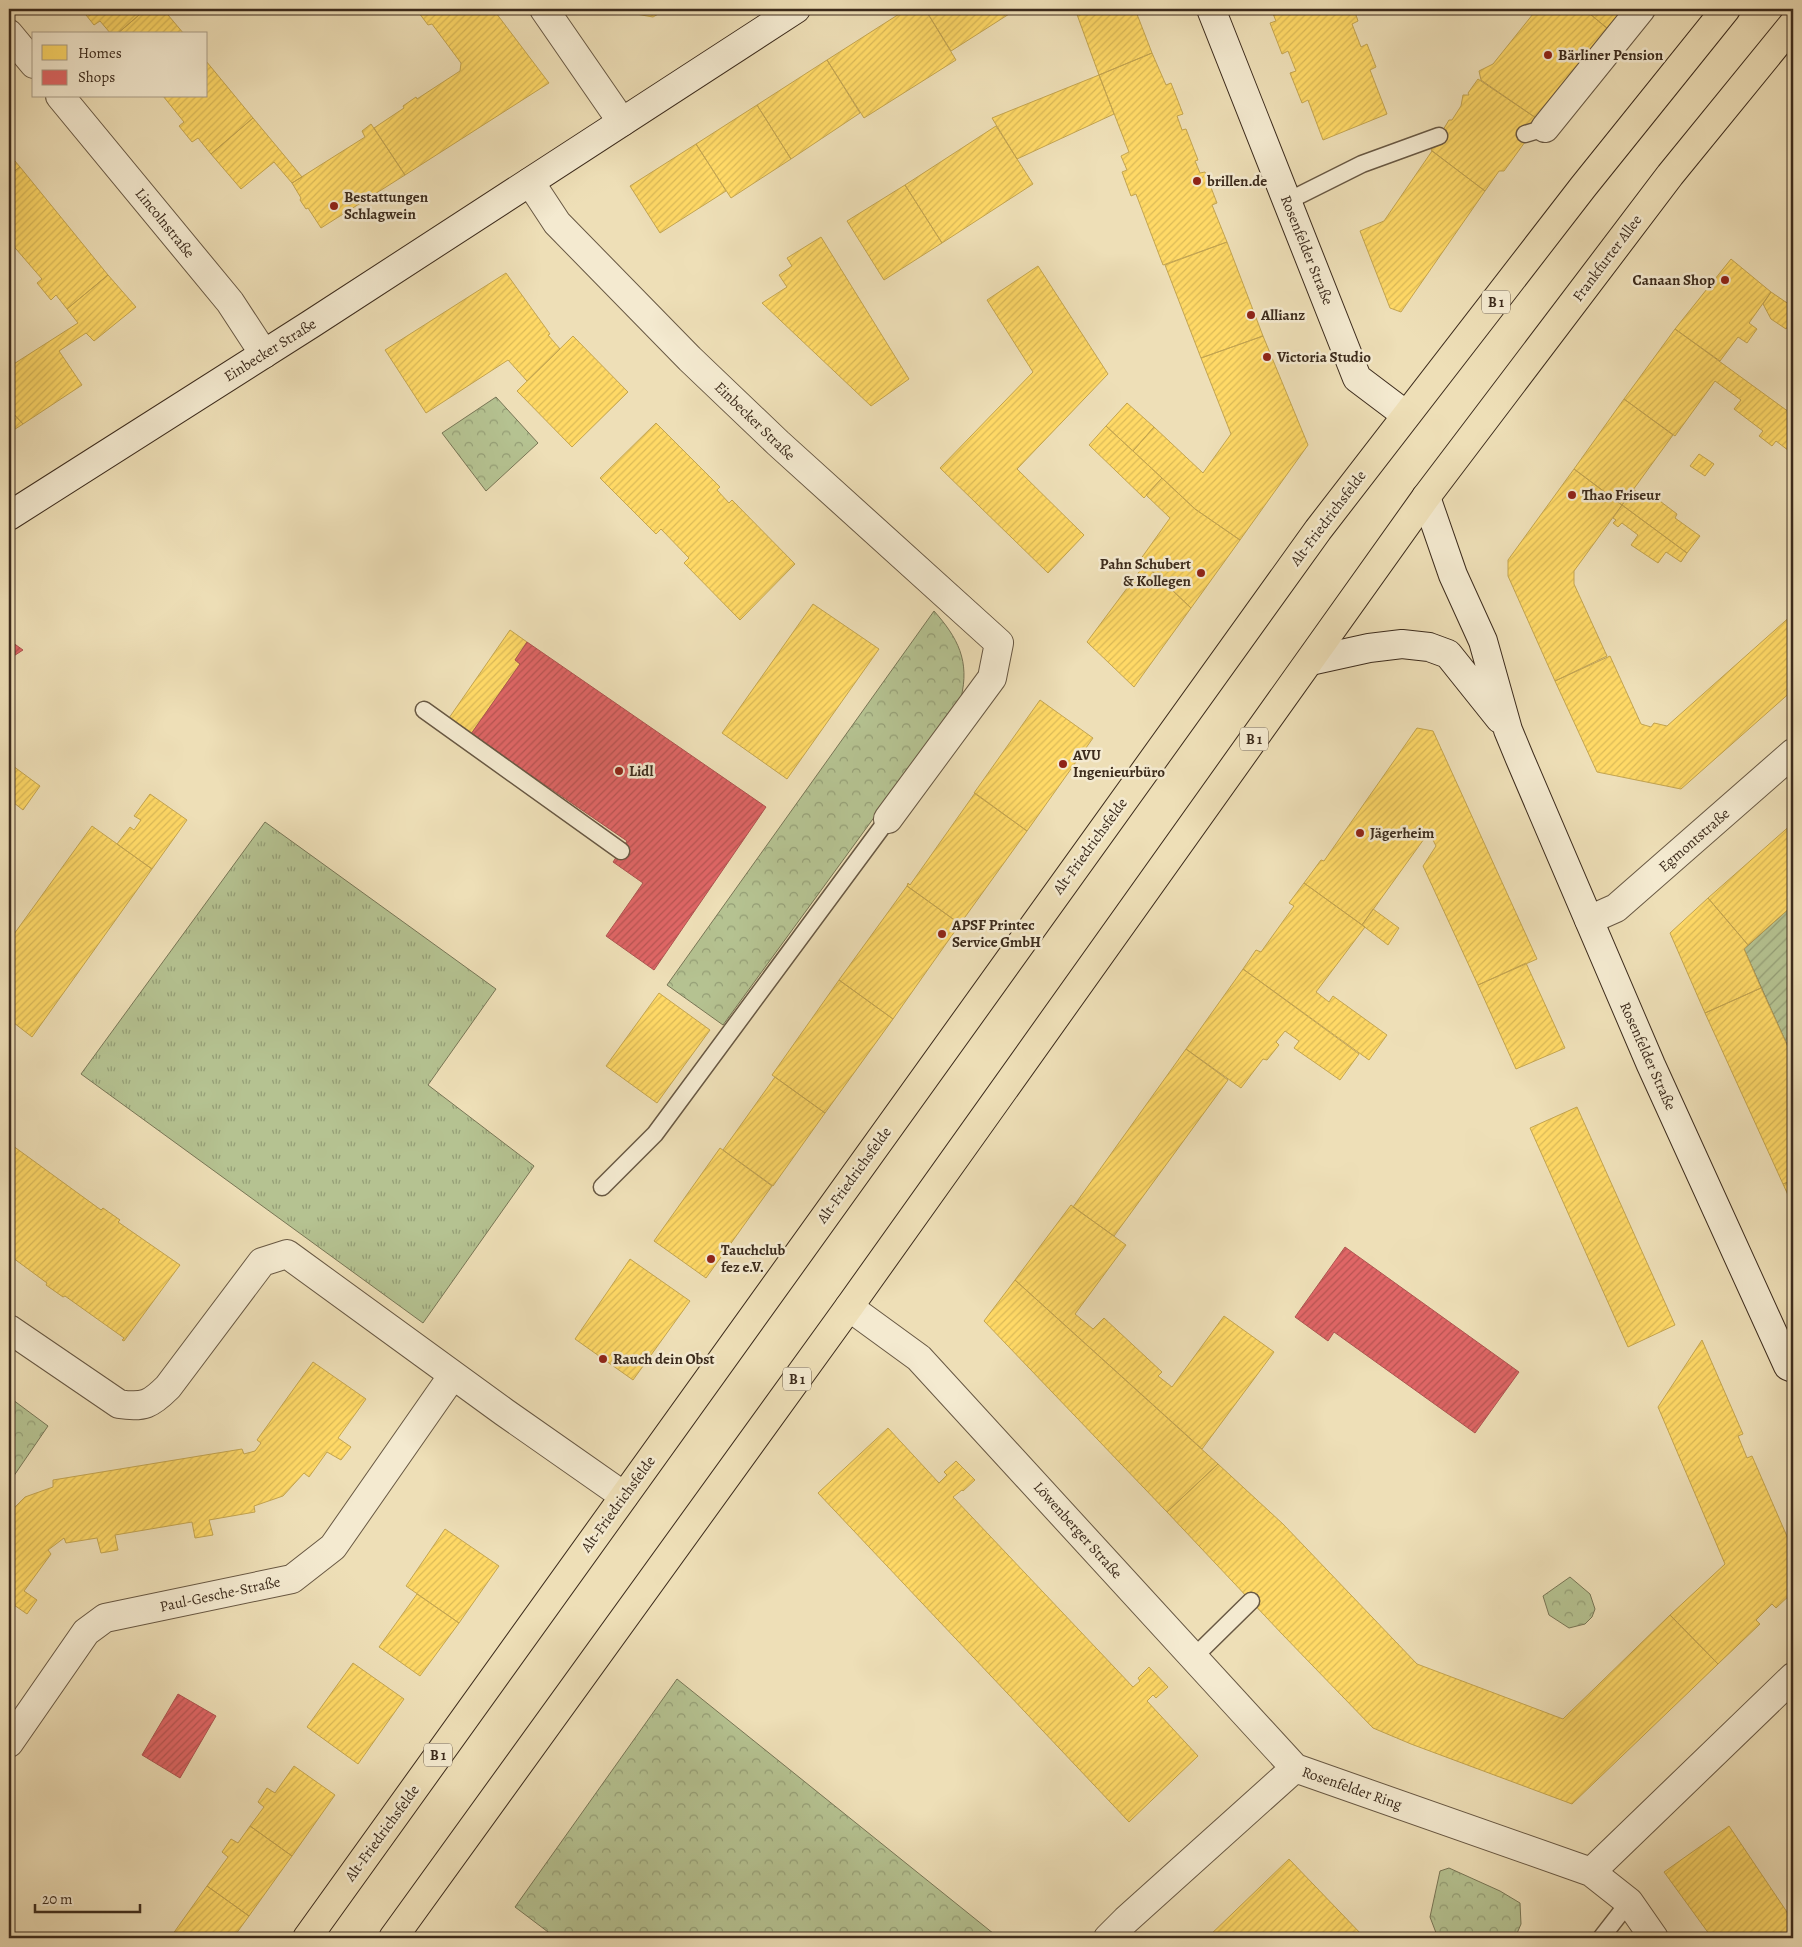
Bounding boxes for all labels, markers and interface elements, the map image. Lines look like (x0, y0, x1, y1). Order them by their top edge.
legend (32, 32, 208, 98)
text: Homes (78, 43, 122, 63)
place label: Bärliner Pension (1558, 45, 1664, 65)
marker: Bärliner Pension (1542, 49, 1554, 61)
text: Shops (78, 67, 115, 87)
place label: brillen.de (1206, 171, 1267, 191)
marker: brillen.de (1191, 175, 1203, 187)
street label: Lincolnstraße (131, 184, 200, 262)
place label: Bestattungen Schlagwein (344, 187, 429, 224)
street label: Rosenfelder Straße (1276, 192, 1338, 308)
marker: Bestattungen Schlagwein (328, 200, 340, 212)
street label: Frankfurter Allee (1568, 210, 1646, 306)
place label: Canaan Shop (1633, 270, 1715, 290)
marker: Canaan Shop (1719, 274, 1731, 286)
road number: B 1 (1482, 290, 1510, 314)
place label: Allianz (1260, 305, 1305, 325)
marker: Allianz (1245, 309, 1257, 321)
street label: Einbecker Straße (220, 313, 320, 386)
place label: Victoria Studio (1276, 347, 1371, 367)
marker: Victoria Studio (1261, 351, 1273, 363)
street label: Einbecker Straße (710, 377, 800, 465)
street label: Alt-Friedrichsfelde (1285, 466, 1371, 571)
place label: Thao Friseur (1582, 485, 1661, 505)
marker: Thao Friseur (1566, 489, 1578, 501)
place label: Pahn Schubert & Kollegen (1100, 554, 1192, 591)
marker: Pahn Schubert & Kollegen (1195, 567, 1207, 579)
road number: B 1 (1240, 728, 1268, 751)
place label: AVU Ingenieurbüro (1072, 745, 1165, 782)
marker: AVU Ingenieurbüro (1057, 758, 1069, 770)
place label: Lidl (629, 761, 653, 781)
marker: Lidl (613, 765, 625, 777)
street label: Alt-Friedrichsfelde (1048, 794, 1132, 899)
street label: Egmontstraße (1654, 803, 1734, 876)
place label: Jägerheim (1370, 823, 1435, 843)
marker: Jägerheim (1354, 827, 1366, 839)
place label: APSF Printec Service GmbH (951, 915, 1041, 952)
marker: APSF Printec Service GmbH (936, 928, 948, 940)
street label: Rosenfelder Straße (1615, 999, 1681, 1114)
street label: Alt-Friedrichsfelde (812, 1123, 896, 1228)
place label: Tauchclub fez e.V. (721, 1240, 785, 1277)
marker: Tauchclub fez e.V. (705, 1253, 717, 1265)
place label: Rauch dein Obst (613, 1349, 714, 1369)
marker: Rauch dein Obst (597, 1353, 609, 1365)
road number: B 1 (783, 1368, 811, 1390)
street label: Alt-Friedrichsfelde (576, 1452, 660, 1557)
street label: Löwenberger Straße (1029, 1477, 1127, 1583)
street label: Paul-Gesche-Straße (158, 1571, 282, 1617)
road number: B 1 (424, 1744, 452, 1766)
street label: Rosenfelder Ring (1299, 1762, 1405, 1815)
street label: Alt-Friedrichsfelde (340, 1781, 424, 1886)
scale bar (35, 1882, 140, 1914)
text: 20 m (42, 1889, 73, 1909)

